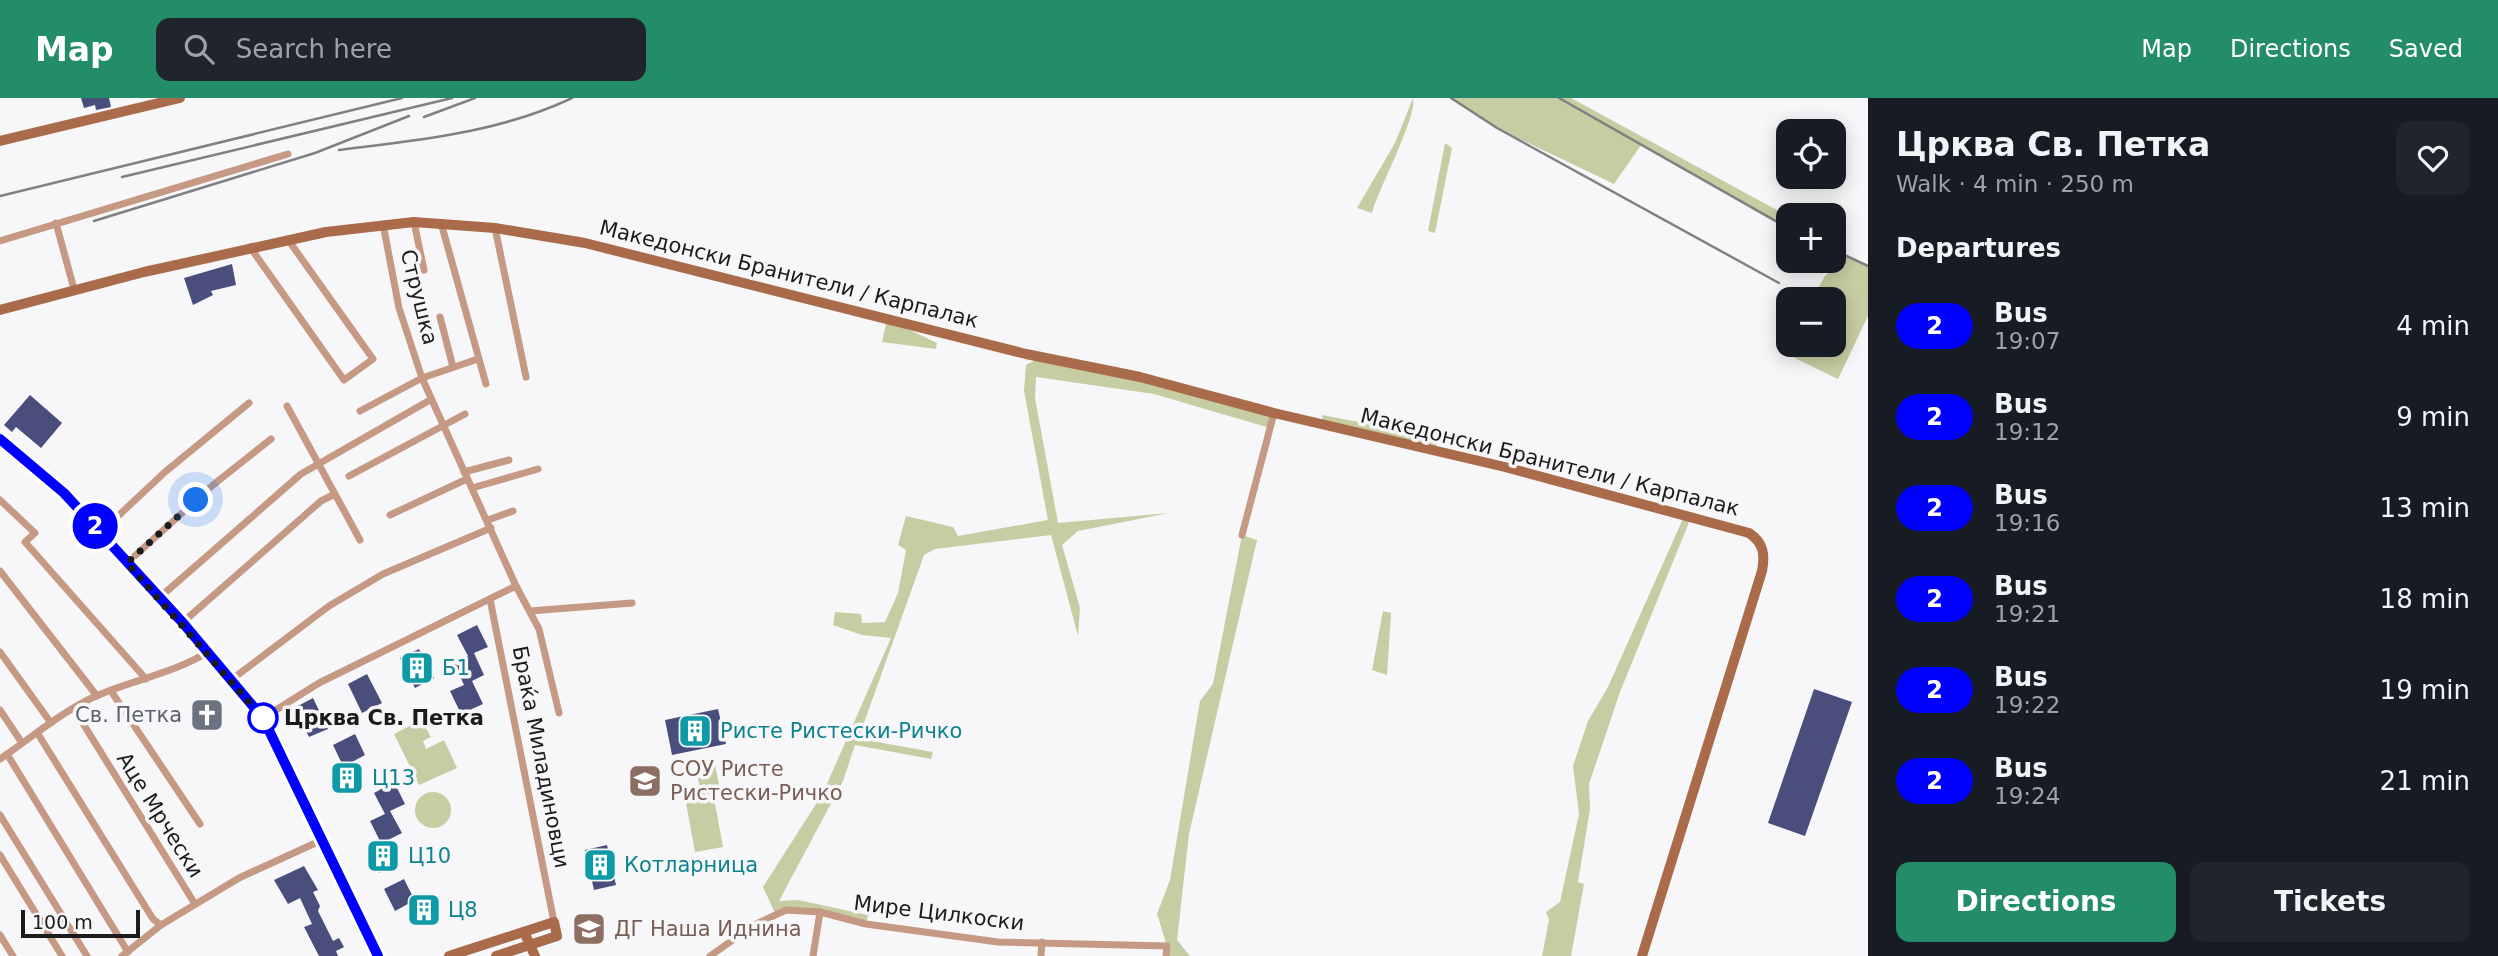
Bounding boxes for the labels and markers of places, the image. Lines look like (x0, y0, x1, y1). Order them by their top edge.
building icon: Б1 (398, 649, 436, 687)
place label: Б1 (442, 656, 470, 680)
church icon: Св. Петка (188, 696, 226, 734)
place label: Св. Петка (75, 703, 182, 727)
marker: Црква Св. Петка (248, 703, 278, 733)
place label: Црква Св. Петка (284, 706, 484, 730)
building icon: Ристе Ристески-Ричко (676, 712, 714, 750)
place label: Ристе Ристески-Ричко (720, 719, 962, 743)
place label: СОУ Ристе Ристески-Ричко (670, 757, 843, 805)
building icon: Ц13 (328, 759, 366, 797)
school or university icon: СОУ Ристе Ристески-Ричко (626, 762, 664, 800)
place label: Ц13 (372, 766, 415, 790)
building icon: Ц10 (364, 837, 402, 875)
place label: Ц10 (408, 844, 451, 868)
building icon: Котларница (581, 846, 619, 884)
place label: Котларница (624, 853, 758, 877)
building icon: Ц8 (405, 891, 443, 929)
place label: Ц8 (448, 898, 478, 922)
school or university icon: ДГ Наша Иднина (570, 910, 608, 948)
place label: ДГ Наша Иднина (614, 917, 802, 941)

